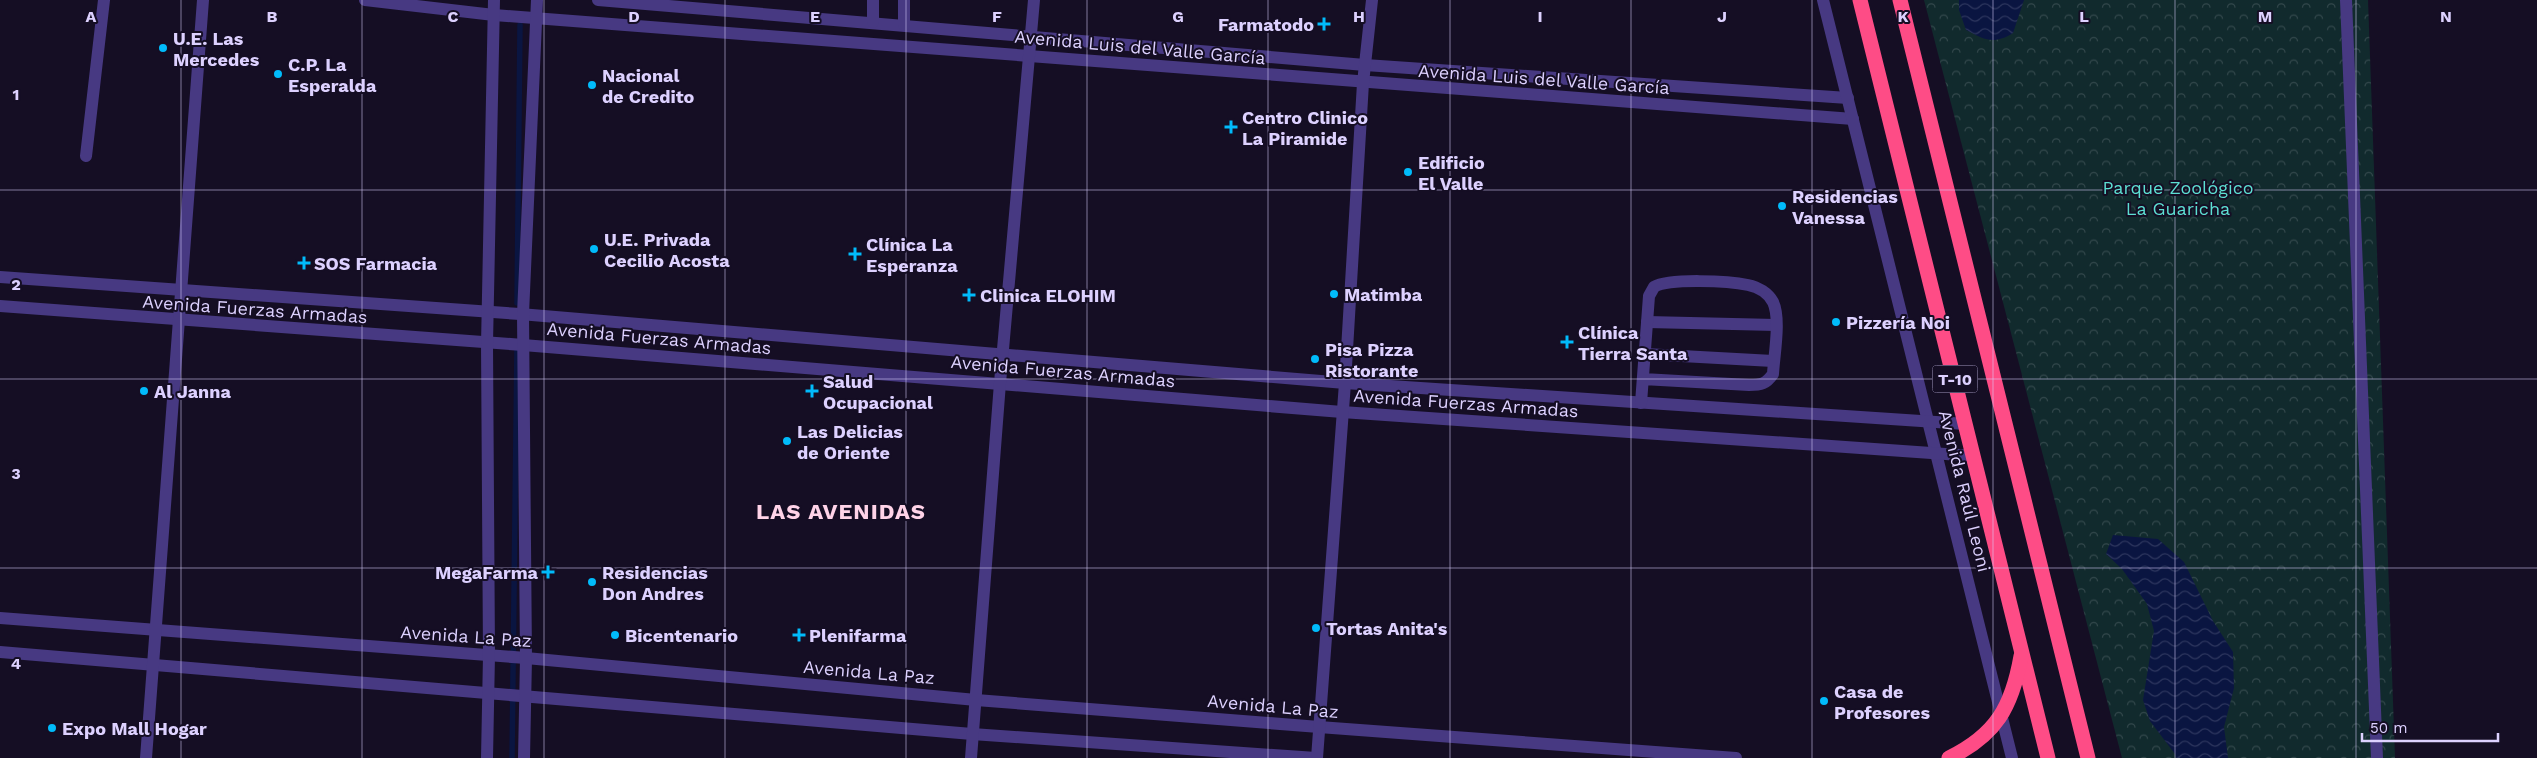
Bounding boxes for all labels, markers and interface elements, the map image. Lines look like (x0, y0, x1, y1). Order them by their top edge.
text: A (86, 7, 97, 26)
text: B (267, 7, 278, 26)
text: C (448, 7, 459, 26)
text: D (628, 7, 640, 26)
text: E (810, 7, 820, 26)
text: F (992, 7, 1002, 26)
text: G (1172, 7, 1184, 26)
text: H (1353, 7, 1365, 26)
text: I (1537, 7, 1543, 26)
text: J (1717, 7, 1727, 26)
text: K (1897, 7, 1909, 26)
text: L (2079, 7, 2089, 26)
text: M (2258, 7, 2272, 26)
text: N (2440, 7, 2452, 26)
place label: Farmatodo (1218, 14, 1314, 35)
marker: Farmatodo (1318, 18, 1330, 30)
street label: Avenida Luis del Valle García (1014, 26, 1266, 68)
place label: U.E. Las Mercedes (173, 28, 260, 70)
marker: U.E. Las Mercedes (157, 42, 169, 54)
place label: C.P. La Esperalda (288, 54, 377, 96)
street label: Avenida Luis del Valle García (1418, 60, 1670, 98)
place label: Nacional de Credito (602, 65, 695, 107)
marker: C.P. La Esperalda (272, 68, 284, 80)
marker: Nacional de Credito (586, 79, 598, 91)
text: 1 (13, 85, 19, 104)
place label: Centro Clinico La Piramide (1242, 107, 1368, 149)
marker: Centro Clinico La Piramide (1224, 120, 1238, 134)
place label: Edificio El Valle (1418, 152, 1485, 194)
marker: Edificio El Valle (1402, 166, 1414, 178)
park label: Parque Zoológico La Guaricha (2102, 177, 2254, 219)
place label: Residencias Vanessa (1792, 186, 1898, 228)
marker: Residencias Vanessa (1776, 200, 1788, 212)
place label: U.E. Privada Cecilio Acosta (604, 229, 730, 271)
place label: Clínica La Esperanza (866, 234, 958, 276)
marker: U.E. Privada Cecilio Acosta (588, 243, 600, 255)
marker: Clínica La Esperanza (848, 247, 862, 261)
place label: SOS Farmacia (314, 253, 438, 274)
marker: SOS Farmacia (298, 257, 310, 269)
text: 2 (11, 275, 21, 294)
place label: Matimba (1344, 284, 1423, 305)
place label: Clinica ELOHIM (980, 285, 1116, 306)
marker: Clinica ELOHIM (962, 288, 976, 302)
marker: Matimba (1328, 288, 1340, 300)
street label: Avenida Fuerzas Armadas (142, 291, 368, 327)
place label: Pizzería Noi (1846, 312, 1950, 333)
marker: Pizzería Noi (1830, 316, 1842, 328)
street label: Avenida Fuerzas Armadas (546, 318, 772, 358)
place label: Clínica Tierra Santa (1578, 322, 1688, 364)
marker: Clínica Tierra Santa (1560, 335, 1574, 349)
place label: Pisa Pizza Ristorante (1325, 339, 1418, 381)
street label: Avenida Fuerzas Armadas (950, 351, 1176, 391)
marker: Pisa Pizza Ristorante (1309, 353, 1321, 365)
road number: T-10 (1932, 366, 1978, 392)
place label: Salud Ocupacional (823, 371, 933, 413)
place label: Al Janna (154, 381, 231, 402)
marker: Salud Ocupacional (805, 384, 819, 398)
marker: Al Janna (138, 385, 150, 397)
street label: Avenida Fuerzas Armadas (1353, 385, 1579, 421)
street label: Avenida Raúl Leoni (1935, 408, 1995, 574)
place label: Las Delicias de Oriente (797, 421, 903, 463)
marker: Las Delicias de Oriente (781, 435, 793, 447)
text: 3 (11, 464, 21, 483)
district label: LAS AVENIDAS (756, 499, 926, 524)
place label: MegaFarma (435, 562, 539, 583)
place label: Residencias Don Andres (602, 562, 708, 604)
marker: MegaFarma (542, 566, 554, 578)
marker: Residencias Don Andres (586, 576, 598, 588)
place label: Tortas Anita's (1326, 618, 1448, 639)
street label: Avenida La Paz (400, 621, 532, 651)
marker: Tortas Anita's (1310, 622, 1322, 634)
place label: Bicentenario (625, 625, 738, 646)
place label: Plenifarma (809, 625, 907, 646)
marker: Bicentenario (609, 629, 621, 641)
marker: Plenifarma (793, 629, 805, 641)
text: 4 (11, 654, 21, 673)
street label: Avenida La Paz (803, 656, 935, 688)
place label: Casa de Profesores (1834, 681, 1931, 723)
street label: Avenida La Paz (1207, 690, 1339, 722)
marker: Casa de Profesores (1818, 695, 1830, 707)
scale bar (2362, 710, 2498, 742)
place label: Expo Mall Hogar (62, 718, 207, 739)
text: 50 m (2370, 719, 2407, 737)
marker: Expo Mall Hogar (46, 722, 58, 734)

